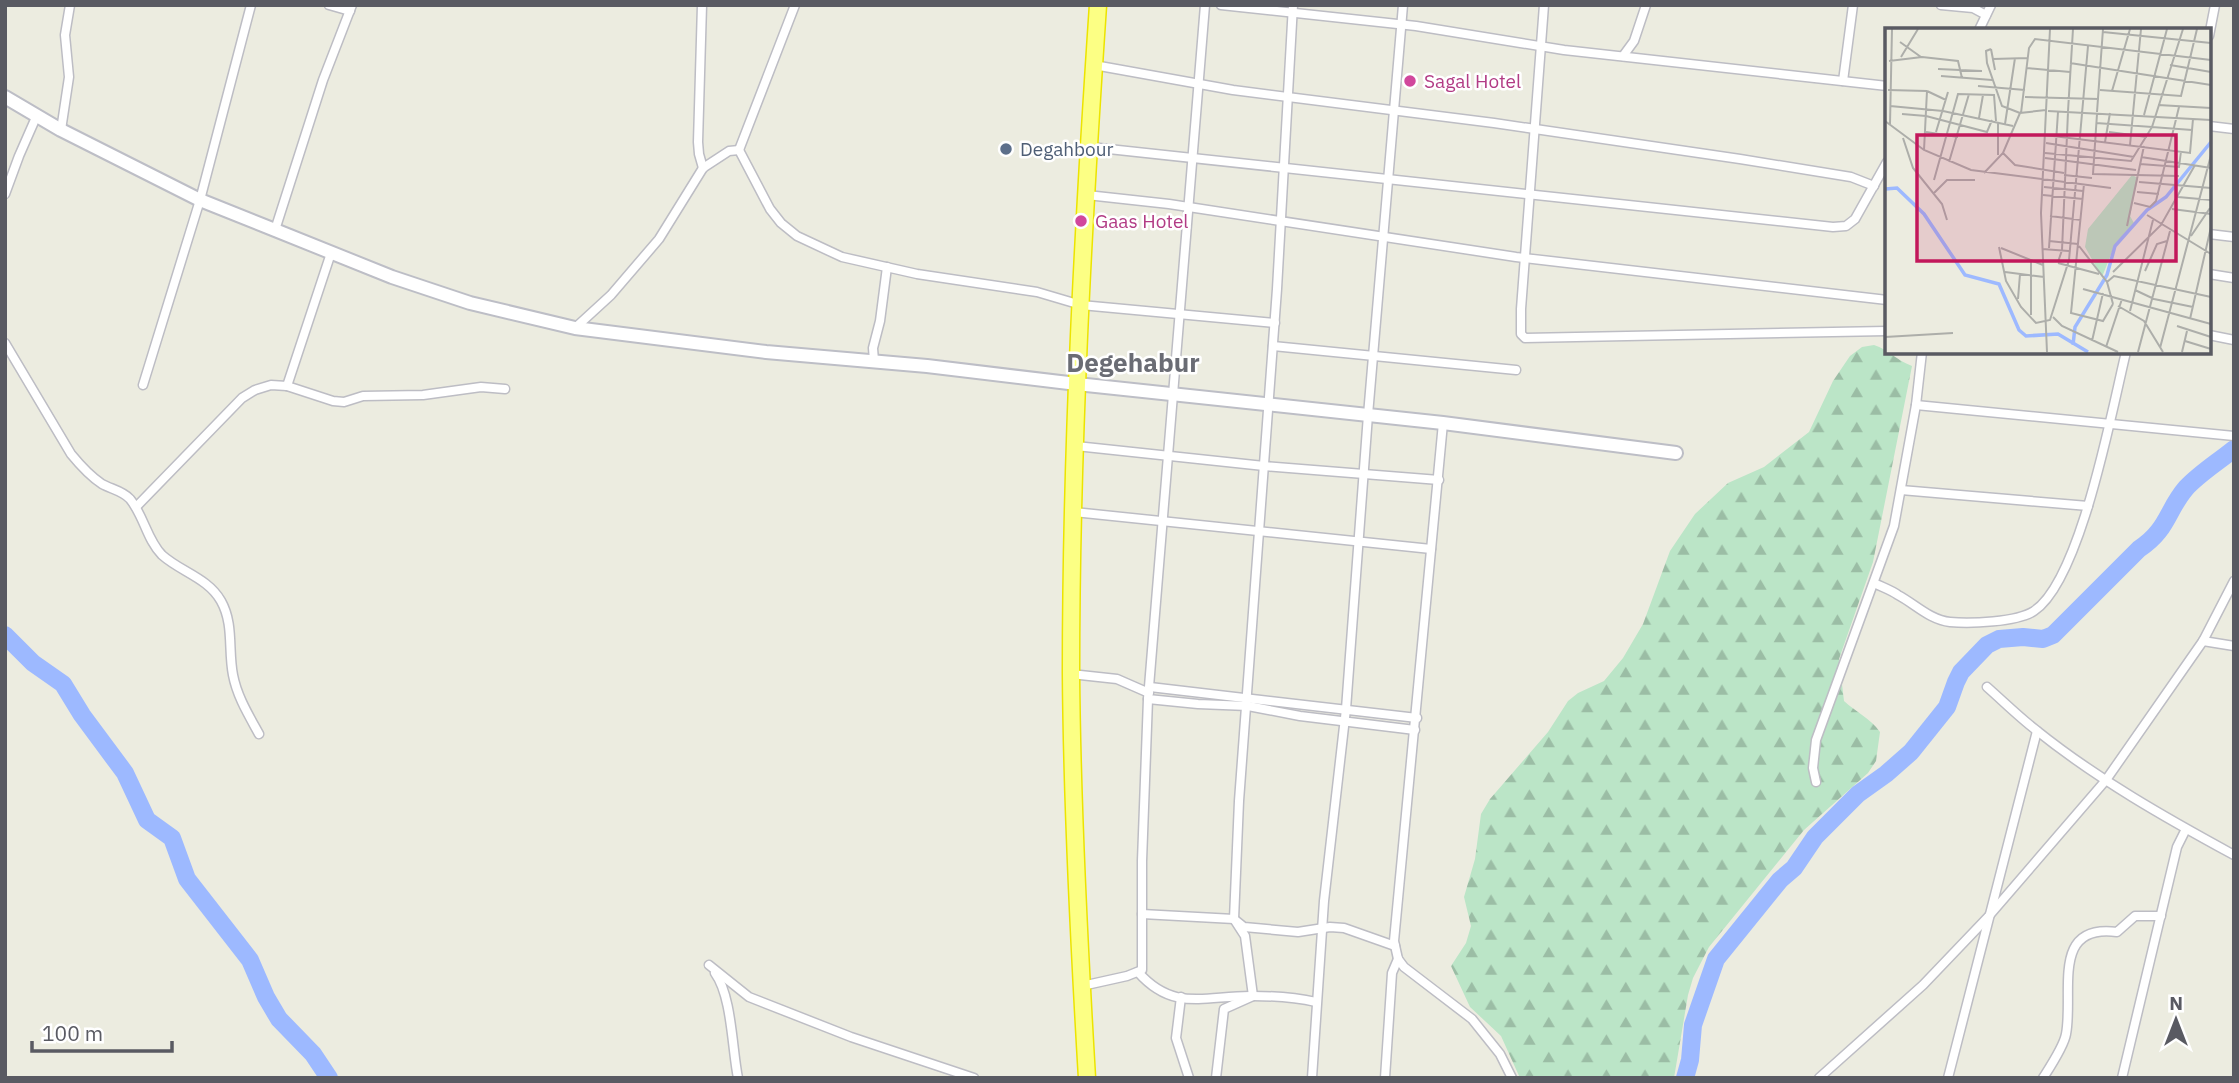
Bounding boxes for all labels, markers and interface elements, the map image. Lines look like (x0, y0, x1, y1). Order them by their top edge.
inset map (1885, 28, 2211, 354)
place label: Sagal Hotel (1424, 69, 1521, 93)
marker: Sagal Hotel (1402, 73, 1418, 89)
place label: Degahbour (1020, 137, 1114, 161)
marker: Degahbour (998, 141, 1014, 157)
place label: Gaas Hotel (1095, 209, 1189, 233)
marker: Gaas Hotel (1073, 213, 1089, 229)
district label: Degehabur (1066, 345, 1200, 379)
north arrow (2141, 985, 2211, 1055)
text: N (2169, 991, 2183, 1015)
scale bar (32, 1010, 172, 1054)
text: 100 m (42, 1019, 103, 1047)

